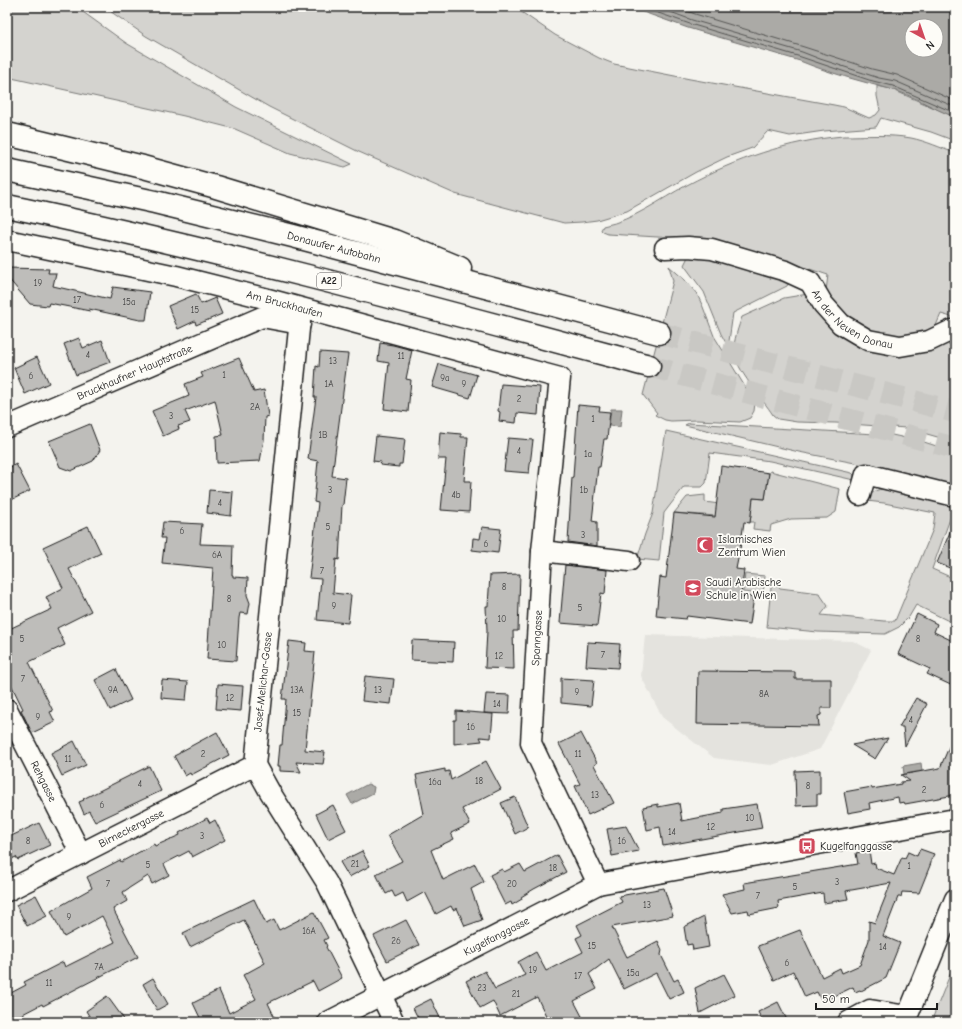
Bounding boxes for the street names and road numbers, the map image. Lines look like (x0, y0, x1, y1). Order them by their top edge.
street label: Donauufer Autobahn (286, 228, 382, 266)
road number: A22 (317, 273, 341, 289)
street label: Am Bruckhaufen (245, 287, 324, 320)
street label: An der Neuen Donau (809, 287, 894, 351)
street label: Bruckhaufner Hauptstraße (75, 341, 195, 403)
street label: Spanngasse (529, 609, 545, 666)
street label: Josef-Melichar-Gasse (251, 631, 275, 733)
street label: Rehgasse (28, 759, 60, 804)
street label: Birneckergasse (96, 806, 166, 850)
street label: Kugelfanggasse (461, 914, 532, 958)

